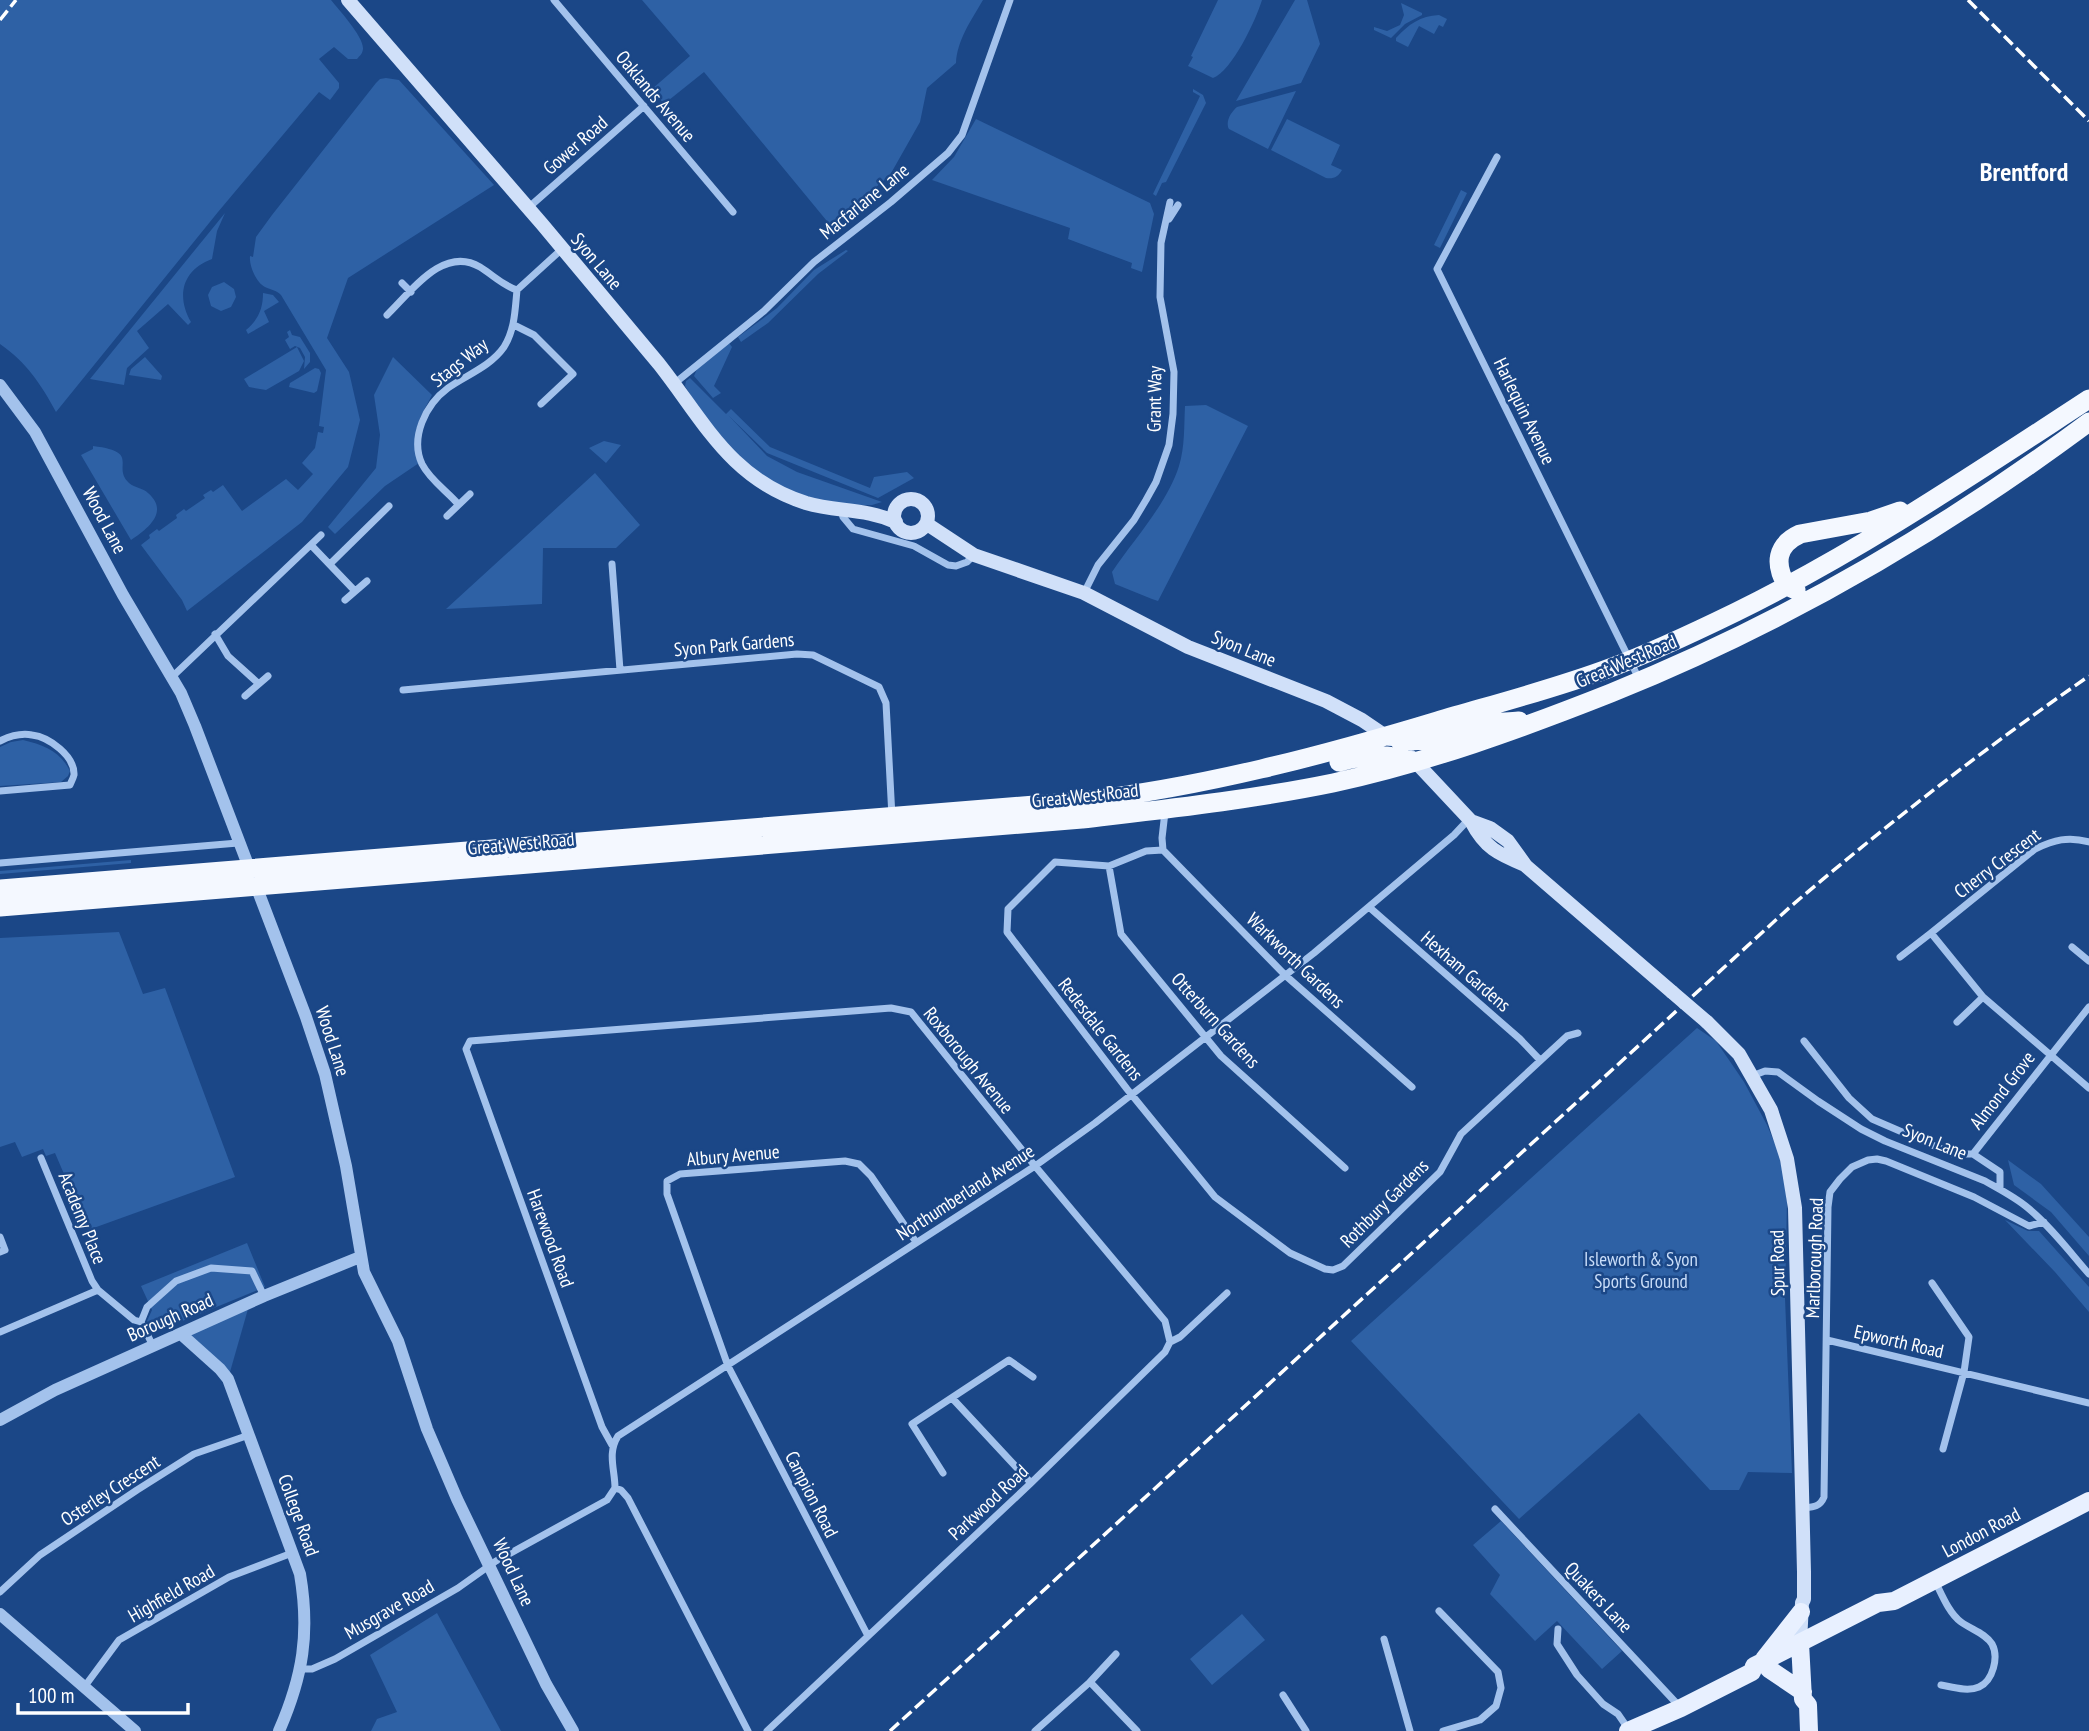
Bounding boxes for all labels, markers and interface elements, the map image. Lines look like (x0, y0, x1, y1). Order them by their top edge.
street label: Oaklands Avenue (611, 45, 701, 147)
street label: Gower Road (538, 110, 612, 180)
district label: Brentford (1980, 155, 2068, 188)
street label: Macfarlane Lane (815, 158, 914, 244)
street label: Syon Lane (566, 228, 628, 295)
street label: Stags Way (426, 332, 493, 392)
street label: Harlequin Avenue (1489, 354, 1561, 468)
street label: Grant Way (1141, 365, 1167, 432)
street label: Wood Lane (77, 483, 133, 558)
street label: Syon Lane (1208, 624, 1280, 672)
street label: Syon Park Gardens (673, 627, 795, 661)
street label: Great West Road (1572, 629, 1680, 693)
street label: Great West Road (1031, 777, 1139, 813)
street label: Cherry Crescent (1949, 822, 2045, 903)
street label: Great West Road (467, 826, 575, 860)
street label: Warkworth Gardens (1242, 907, 1350, 1013)
street label: Hexham Gardens (1416, 926, 1516, 1016)
street label: Otterburn Gardens (1167, 967, 1265, 1073)
street label: Redesdale Gardens (1053, 973, 1149, 1085)
street label: Roxborough Avenue (919, 1002, 1019, 1118)
street label: Wood Lane (310, 1003, 356, 1079)
street label: Almond Grove (1964, 1046, 2040, 1134)
street label: Syon Lane (1899, 1117, 1971, 1165)
street label: Northumberland Avenue (891, 1138, 1039, 1246)
street label: Albury Avenue (685, 1139, 781, 1171)
street label: Rothbury Gardens (1335, 1154, 1433, 1252)
street label: Academy Place (54, 1168, 112, 1268)
street label: Harewood Road (522, 1186, 580, 1290)
street label: Marlborough Road (1800, 1197, 1828, 1319)
street label: Spur Road (1764, 1230, 1790, 1296)
park label: Isleworth & Syon Sports Ground (1584, 1247, 1698, 1293)
street label: Borough Road (123, 1287, 217, 1347)
street label: Epworth Road (1852, 1319, 1946, 1363)
street label: Campion Road (780, 1447, 844, 1541)
street label: Osterley Crescent (56, 1449, 165, 1531)
street label: Parkwood Road (943, 1459, 1033, 1545)
street label: College Road (273, 1471, 325, 1559)
street label: London Road (1938, 1501, 2024, 1563)
street label: Wood Lane (488, 1534, 540, 1610)
street label: Quakers Lane (1560, 1556, 1638, 1638)
street label: Highfield Road (123, 1559, 219, 1627)
street label: Musgrave Road (340, 1574, 438, 1644)
scale bar (18, 1672, 187, 1716)
text: 100 m (28, 1682, 74, 1709)

